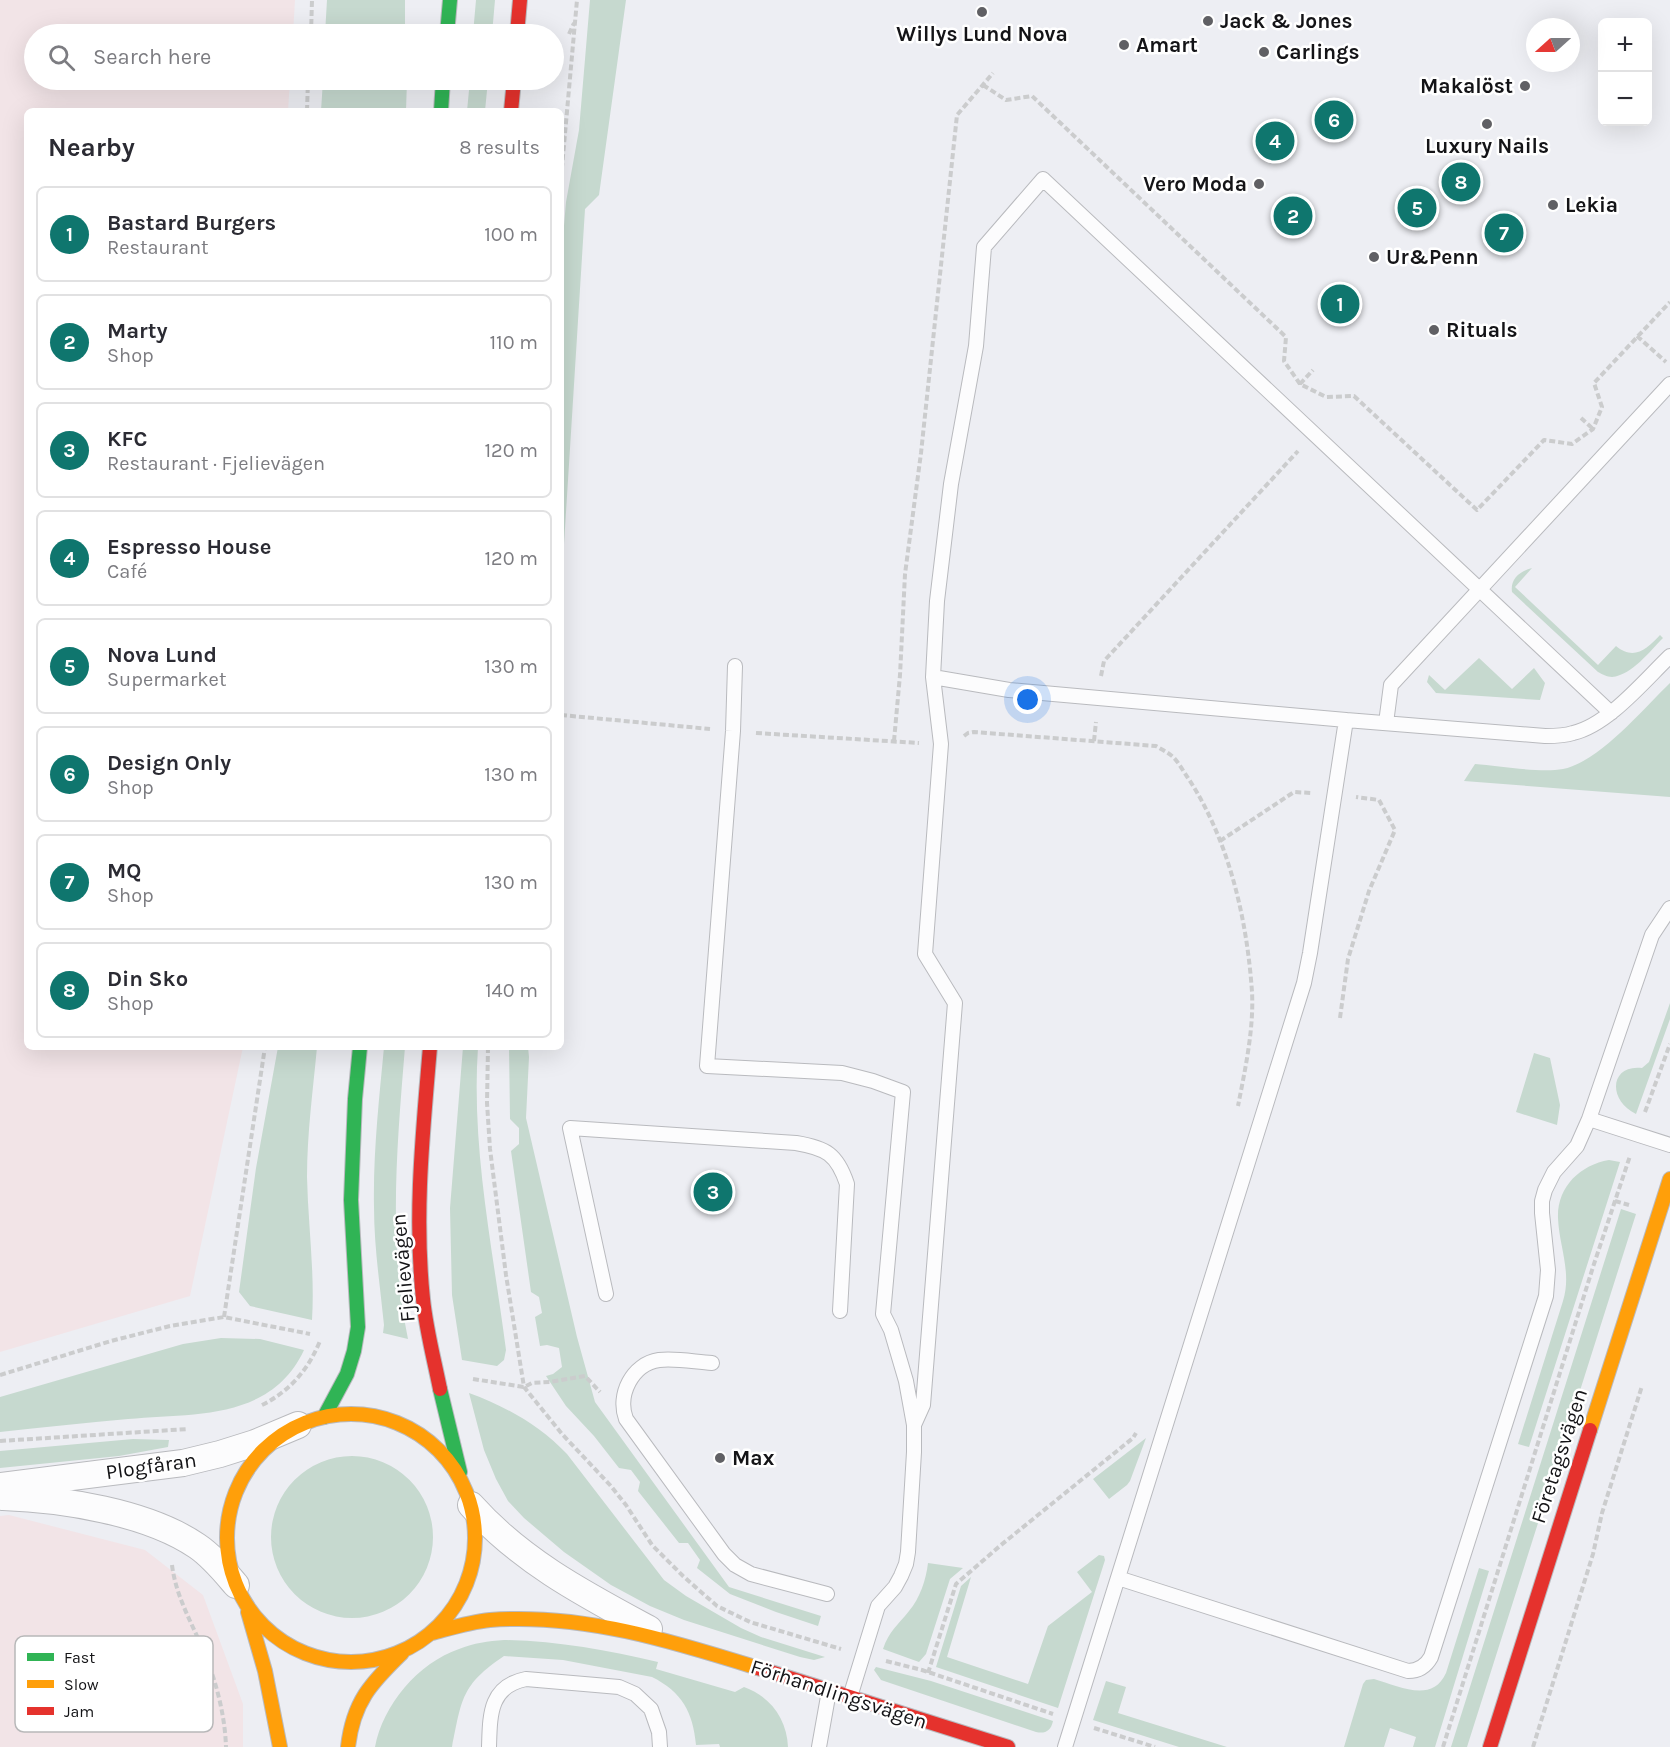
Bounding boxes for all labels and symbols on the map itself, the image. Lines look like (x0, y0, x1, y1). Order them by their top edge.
marker: Willys Lund Nova (975, 5, 989, 19)
place label: Jack & Jones (1220, 9, 1353, 33)
marker: Jack & Jones (1201, 14, 1215, 28)
north arrow (1526, 18, 1580, 72)
place label: Willys Lund Nova (896, 22, 1068, 46)
place label: Amart (1136, 33, 1198, 57)
marker: Amart (1117, 38, 1131, 52)
place label: Carlings (1276, 40, 1360, 64)
marker: Carlings (1257, 45, 1271, 59)
place label: Makalöst (1420, 74, 1513, 98)
marker: Makalöst (1518, 79, 1532, 93)
pin: 6 (1314, 98, 1354, 142)
marker: Luxury Nails (1480, 117, 1494, 131)
pin: 4 (1256, 118, 1294, 164)
place label: Luxury Nails (1425, 134, 1549, 158)
pin: 8 (1442, 160, 1480, 204)
place label: Vero Moda (1143, 172, 1247, 196)
marker: Vero Moda (1252, 177, 1266, 191)
pin: 5 (1398, 186, 1436, 230)
place label: Lekia (1565, 193, 1618, 217)
pin: 2 (1274, 194, 1312, 238)
marker: Lekia (1546, 198, 1560, 212)
pin: 7 (1484, 210, 1524, 256)
place label: Ur&Penn (1386, 245, 1478, 269)
marker: Ur&Penn (1367, 250, 1381, 264)
pin: 1 (1320, 282, 1360, 326)
place label: Rituals (1446, 318, 1518, 342)
marker: Rituals (1427, 323, 1441, 337)
your location (1013, 685, 1042, 714)
pin: 3 (694, 1170, 732, 1214)
street label: Fjelievägen (386, 1213, 420, 1323)
street label: Företagsvägen (1526, 1386, 1592, 1526)
place label: Max (732, 1446, 775, 1470)
street label: Plogfåran (104, 1448, 198, 1484)
marker: Max (713, 1451, 727, 1465)
legend (15, 1636, 213, 1732)
text: Fast (64, 1648, 95, 1667)
street label: Förhandlingsvägen (748, 1654, 930, 1734)
text: Slow (64, 1675, 99, 1694)
text: Jam (64, 1702, 94, 1721)

